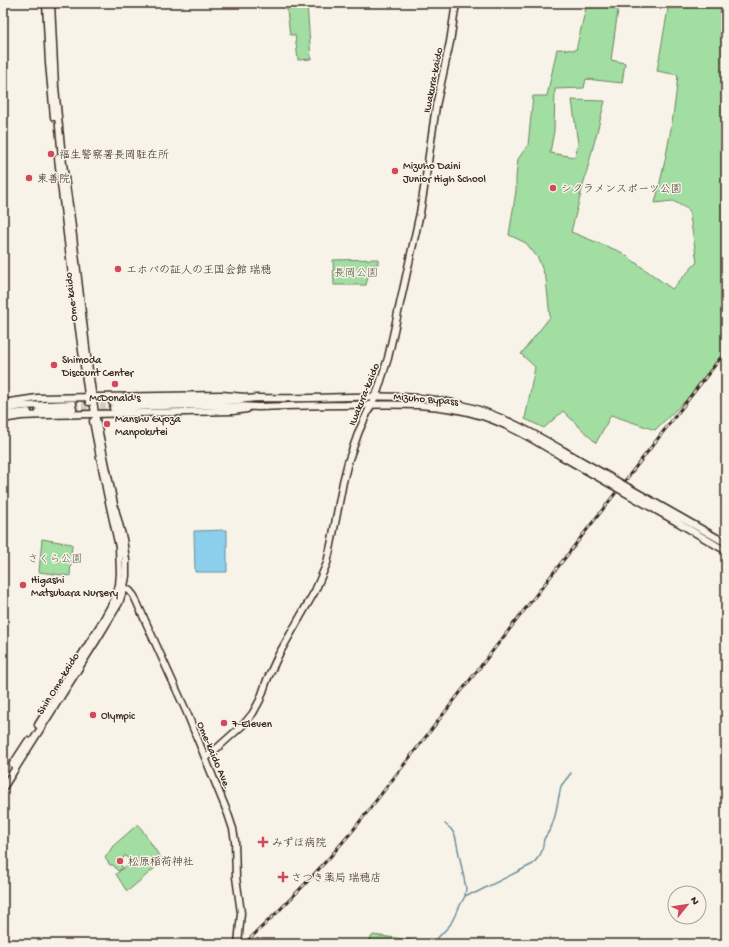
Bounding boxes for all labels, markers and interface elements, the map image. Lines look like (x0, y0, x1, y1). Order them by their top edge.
street label: Iwakura-kaido (422, 46, 446, 114)
marker: 福生警察署長岡駐在所 (46, 149, 56, 159)
place label: 福生警察署長岡駐在所 (59, 149, 169, 162)
place label: Mizuho Daini Junior High School (403, 161, 486, 186)
marker: Mizuho Daini Junior High School (390, 166, 400, 176)
marker: 東善院 (24, 173, 34, 183)
place label: 東善院 (37, 173, 70, 186)
marker: シクラメンスポーツ公園 (548, 183, 558, 193)
place label: シクラメンスポーツ公園 (561, 183, 682, 196)
marker: エホバの証人の王国会館 瑞穂 (113, 264, 123, 274)
place label: エホバの証人の王国会館 瑞穂 (126, 264, 272, 277)
park label: 長岡公園 (334, 267, 378, 280)
street label: Ome-kaido (63, 271, 81, 322)
place label: Shimoda Discount Center (61, 355, 135, 380)
marker: Shimoda Discount Center (49, 360, 59, 370)
street label: Iwakura-kaido (347, 361, 383, 428)
marker: McDonald's (110, 379, 120, 389)
street label: Mizuho Bypass (393, 391, 460, 409)
place label: McDonald's (89, 393, 142, 405)
place label: Manshu Gyoza Manpokutei (115, 414, 182, 439)
marker: Manshu Gyoza Manpokutei (102, 419, 112, 429)
park label: さくら公園 (28, 553, 83, 566)
place label: Higashi Matsubara Nursery (31, 575, 119, 600)
marker: Higashi Matsubara Nursery (18, 580, 28, 590)
street label: Shin Ome-kaido (35, 651, 83, 717)
marker: Olympic (88, 710, 98, 720)
place label: Olympic (101, 711, 136, 723)
marker: 7-Eleven (219, 718, 229, 728)
place label: 7-Eleven (231, 719, 273, 731)
street label: Ome-kaido Ave. (194, 720, 233, 791)
marker: みずほ病院 (257, 836, 269, 848)
place label: みずほ病院 (272, 837, 327, 850)
marker: 松原稲荷神社 (115, 856, 125, 866)
place label: 松原稲荷神社 (128, 856, 194, 869)
marker: さつき薬局 瑞穂店 (278, 872, 288, 882)
place label: さつき薬局 瑞穂店 (291, 872, 382, 885)
north arrow (667, 885, 707, 925)
text: N (687, 895, 701, 907)

